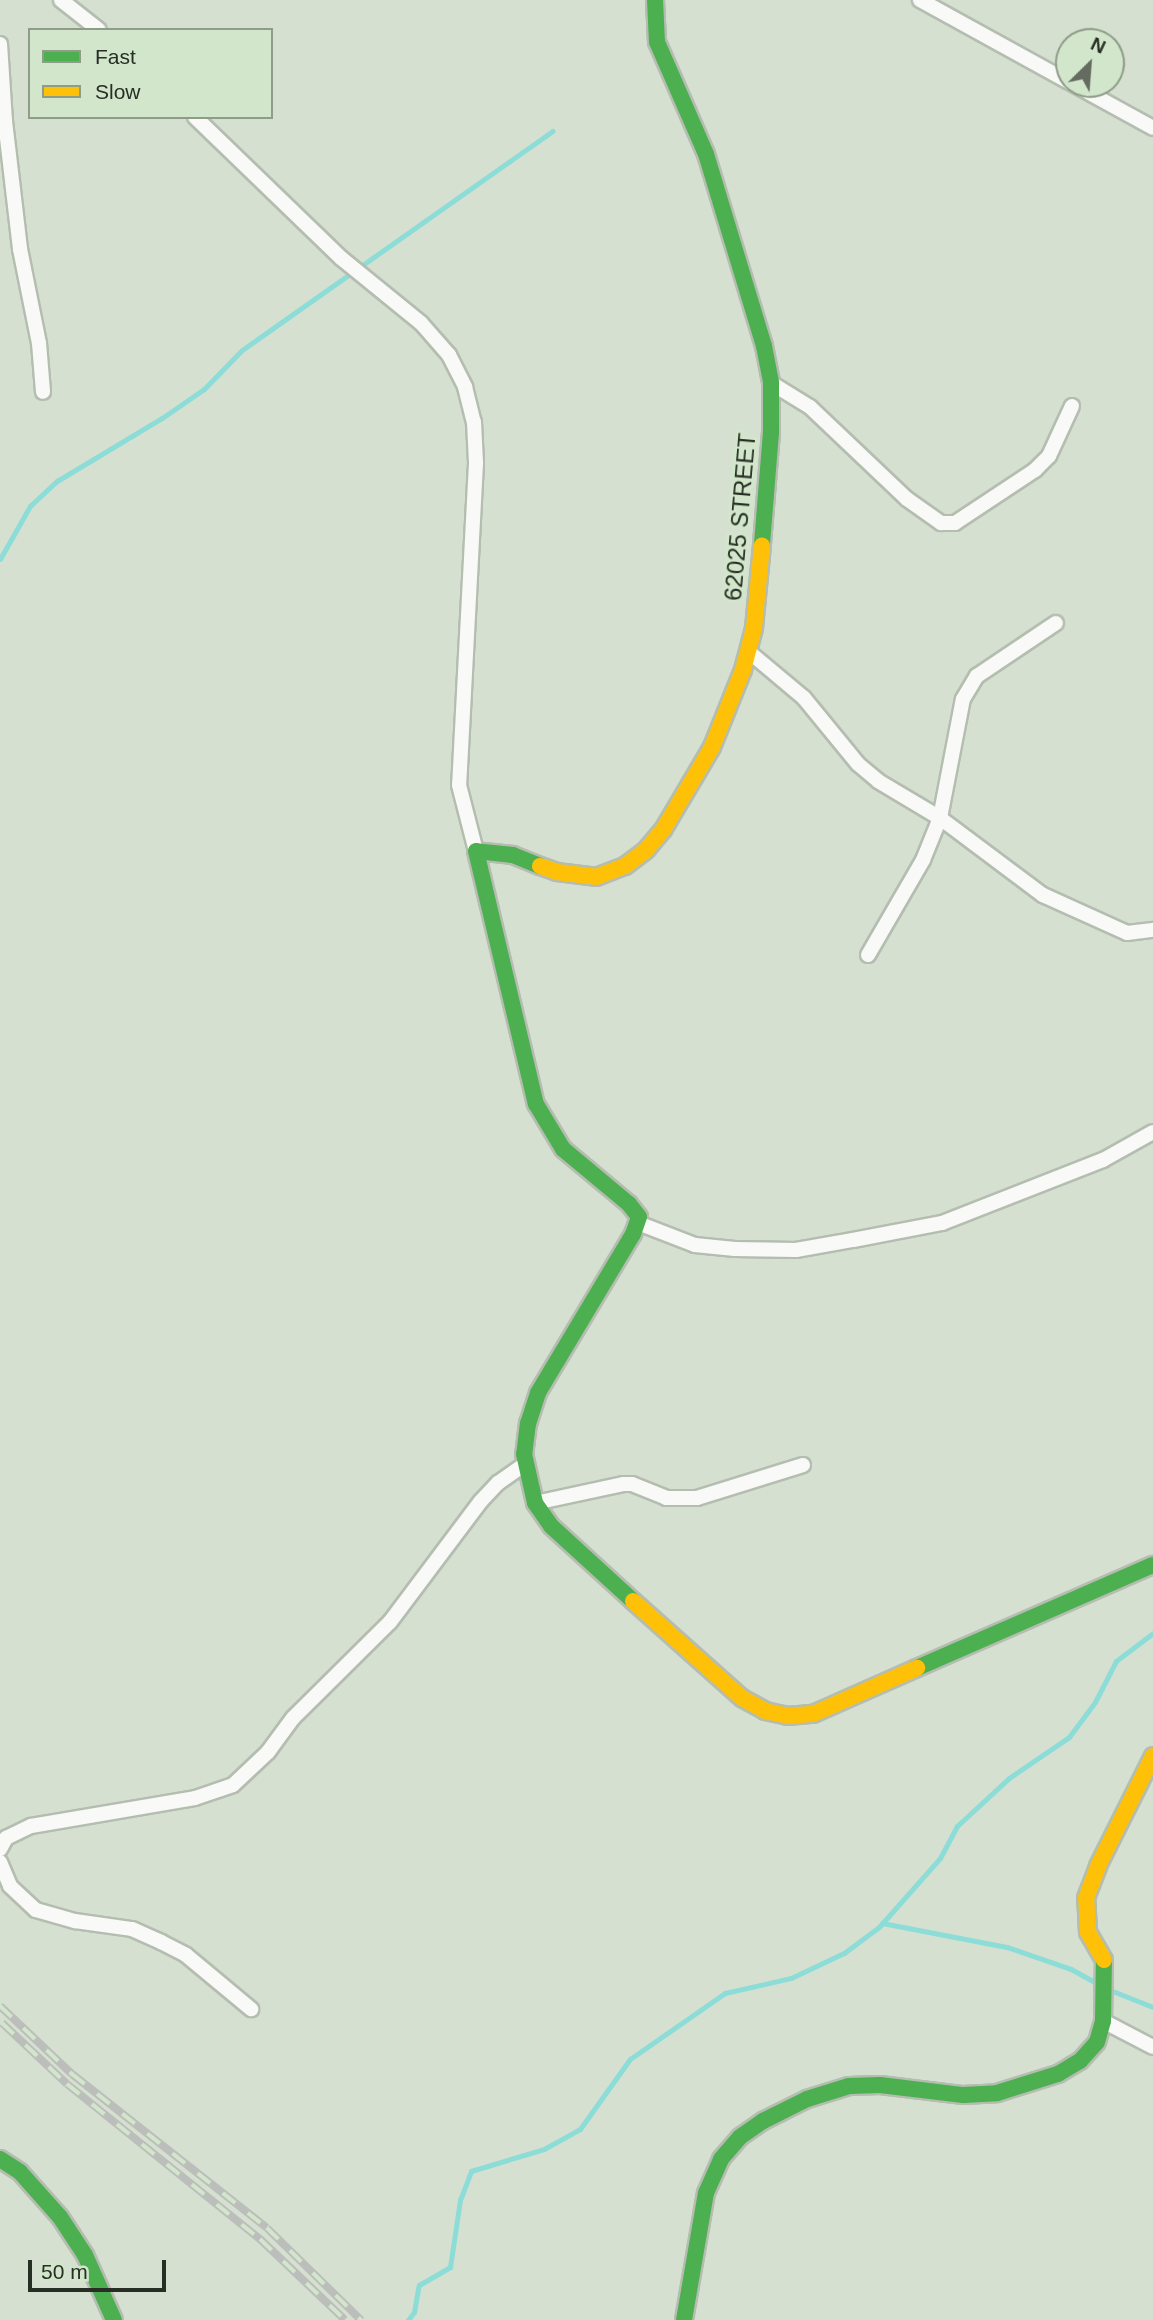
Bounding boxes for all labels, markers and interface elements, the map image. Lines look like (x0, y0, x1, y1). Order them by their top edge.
legend (28, 28, 273, 119)
north arrow (1055, 28, 1125, 98)
text: N (1088, 33, 1109, 58)
text: Fast (95, 45, 136, 68)
text: Slow (95, 80, 141, 103)
street label: 62025 STREET (718, 432, 762, 602)
scale bar (32, 2246, 170, 2290)
text: 50 m (41, 2260, 88, 2283)

